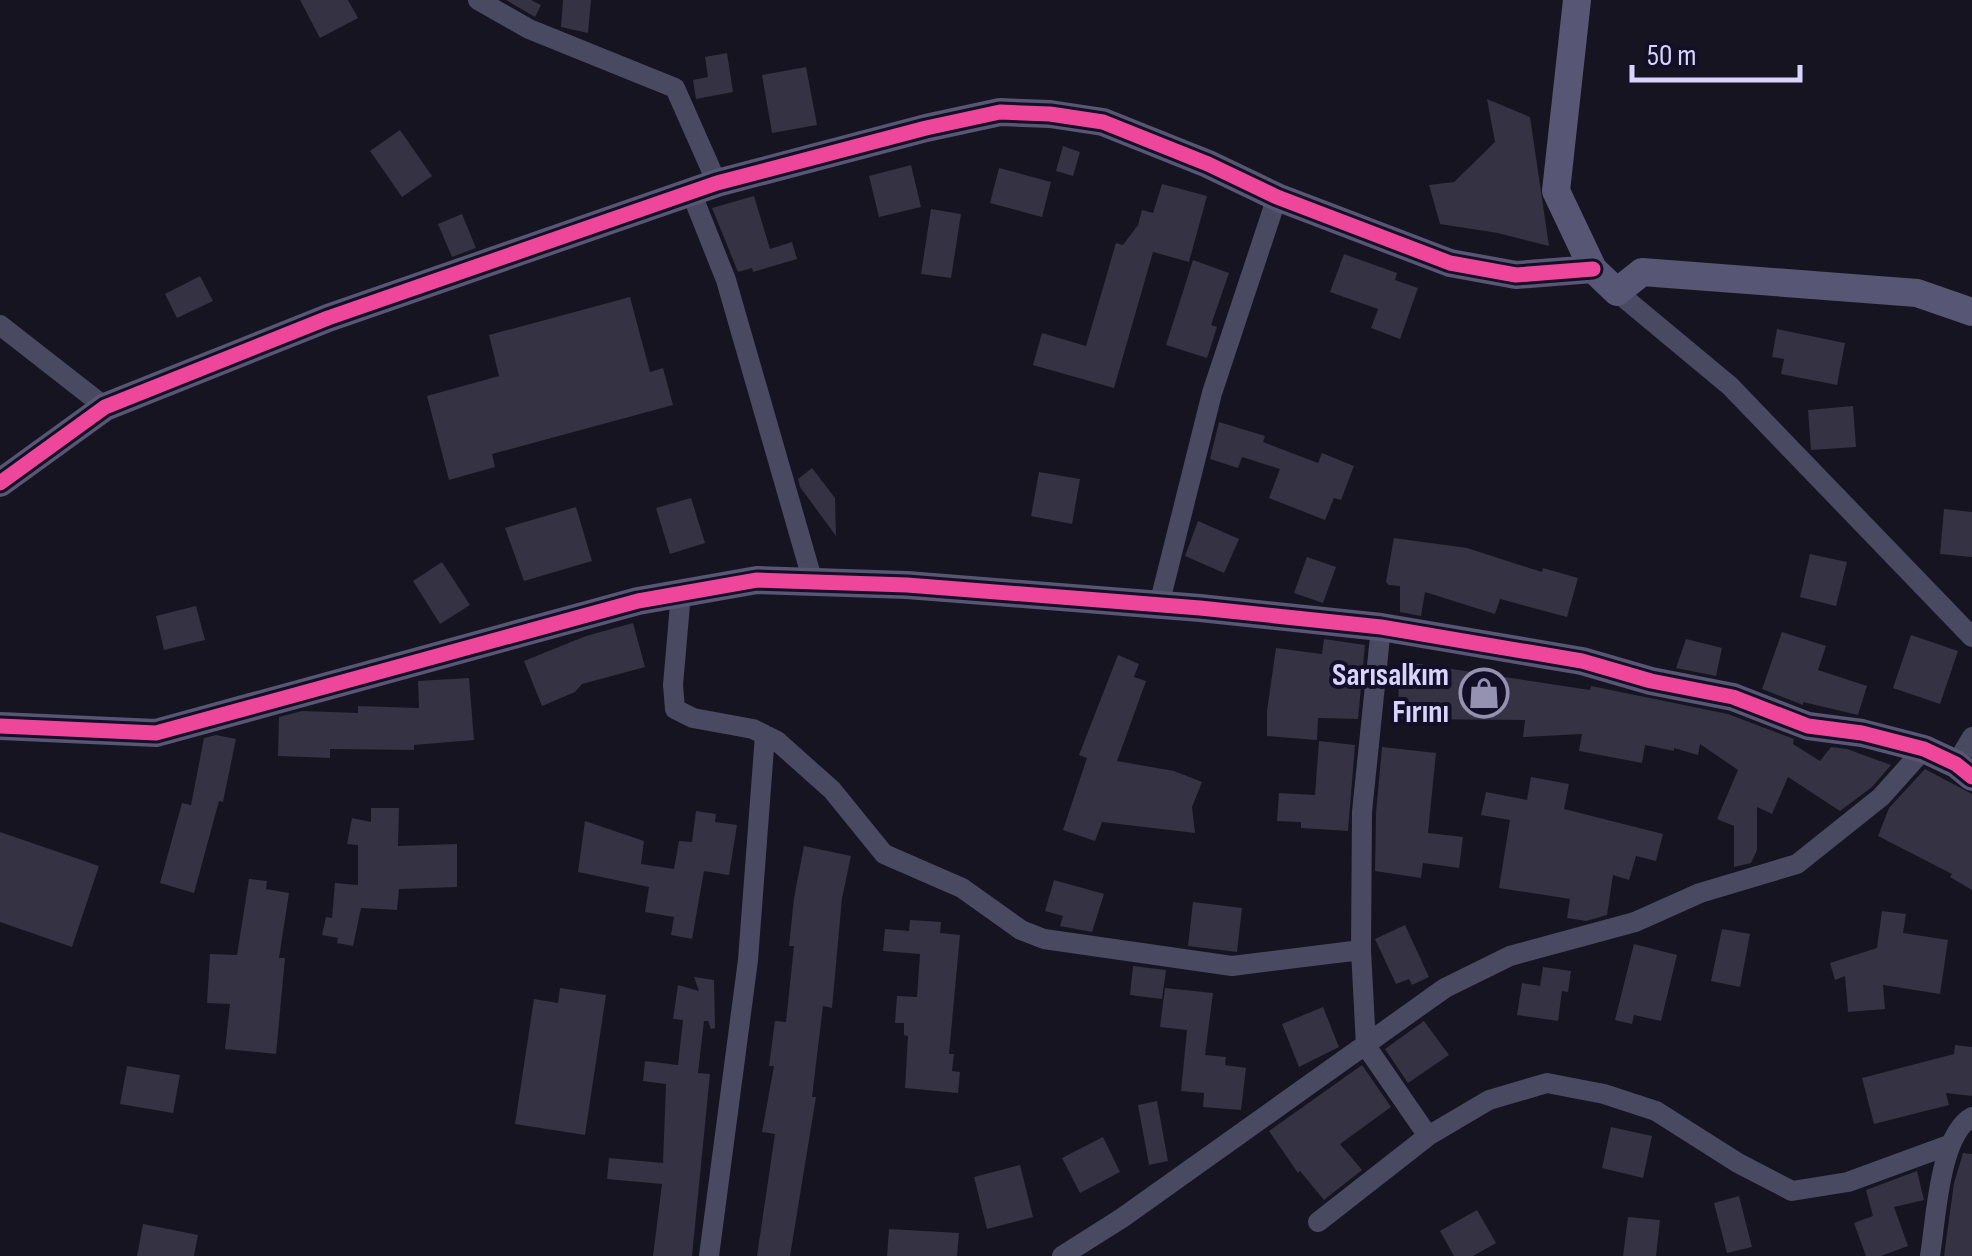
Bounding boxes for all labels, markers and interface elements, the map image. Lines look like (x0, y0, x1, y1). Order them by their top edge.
scale bar (1632, 20, 1800, 82)
text: 50 m (1647, 38, 1696, 74)
place label: Sarısalkım Fırını (1332, 656, 1449, 732)
shop icon: Sarısalkım Fırını (1458, 667, 1510, 719)

